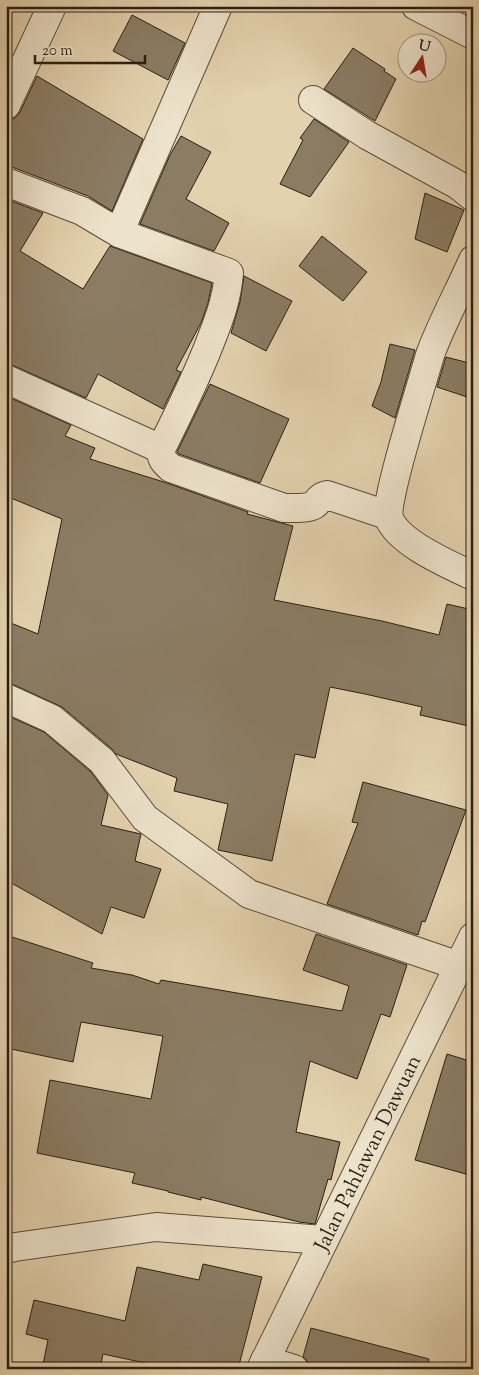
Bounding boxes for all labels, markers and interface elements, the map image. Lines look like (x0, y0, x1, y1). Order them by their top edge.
scale bar (35, 32, 145, 64)
north arrow (396, 32, 446, 82)
text: U (417, 36, 433, 58)
text: 20 m (42, 41, 73, 62)
street label: Jalan Pahlawan Dawuan (308, 1050, 430, 1258)

